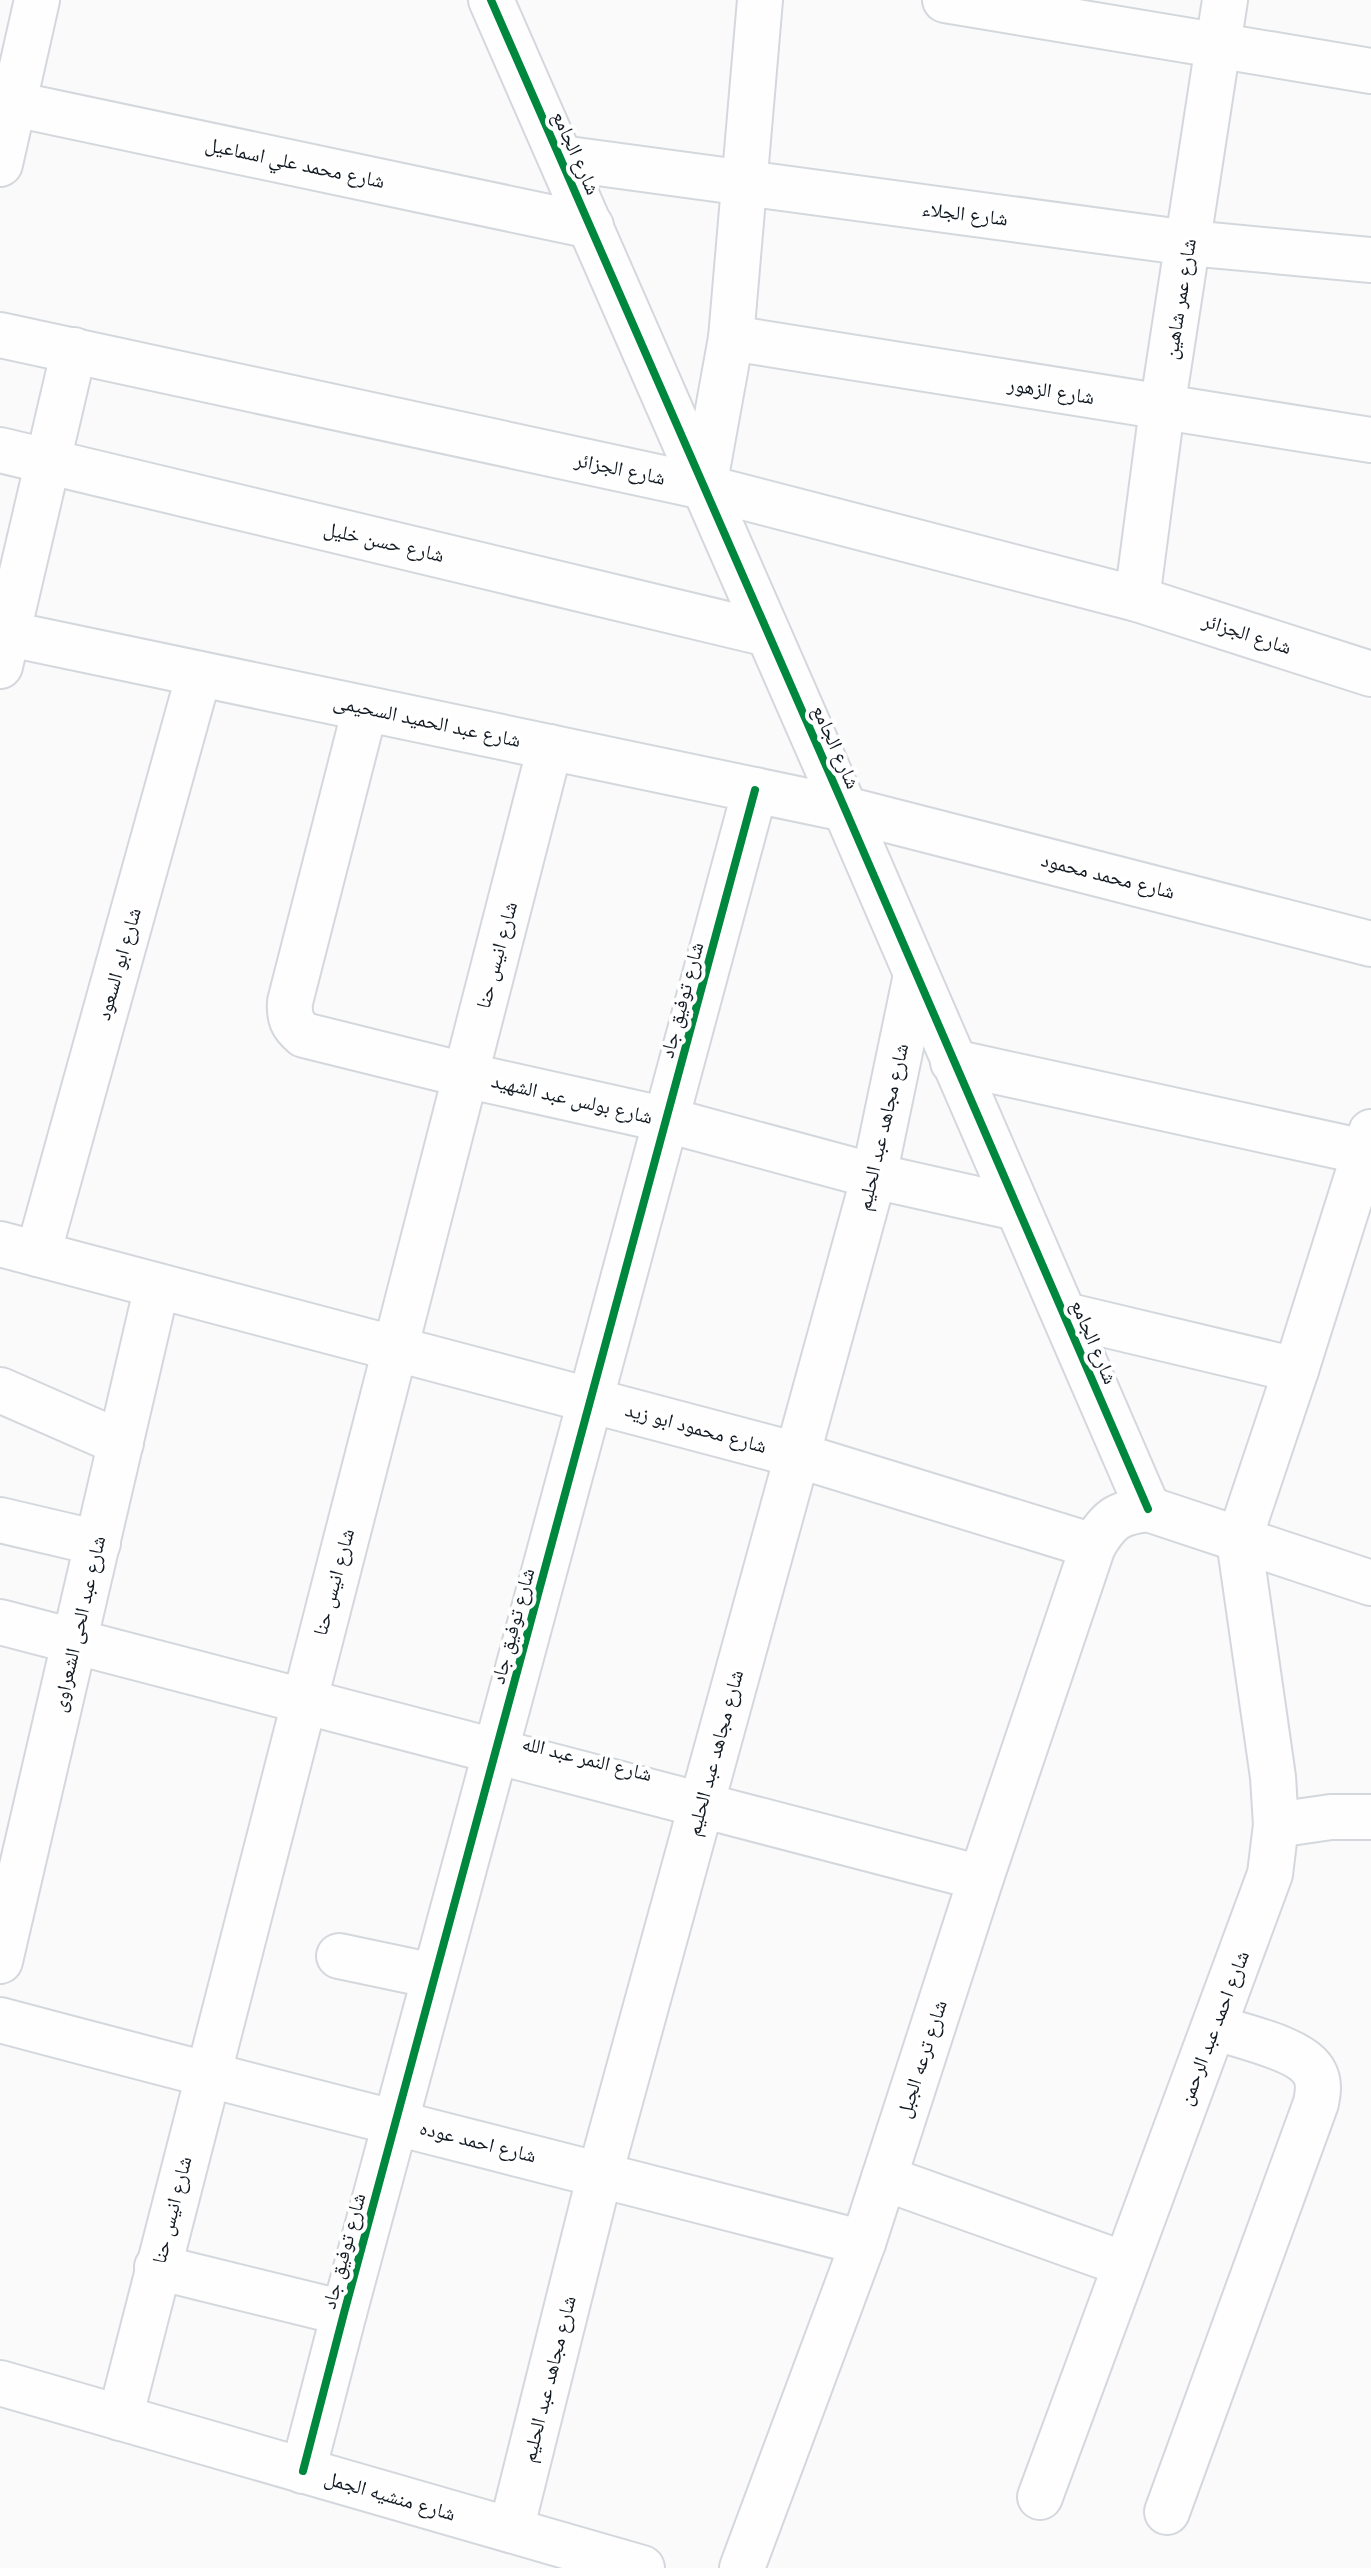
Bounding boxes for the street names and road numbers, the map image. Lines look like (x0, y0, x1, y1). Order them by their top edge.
street label: شارع الجامع (546, 107, 606, 199)
street label: شارع محمد علي اسماعيل (202, 131, 387, 197)
street label: شارع الجلاء (920, 195, 1010, 233)
street label: شارع عمر شاهين (1157, 237, 1203, 361)
street label: شارع الزهور (1005, 371, 1096, 411)
street label: شارع الجزائر (571, 446, 668, 492)
street label: شارع حسن خليل (321, 515, 447, 569)
street label: شارع الجزائر (1198, 607, 1295, 661)
street label: شارع عبد الحميد السحيمى (331, 688, 523, 754)
street label: شارع الجامع (806, 701, 866, 793)
street label: شارع محمد محمود (1038, 846, 1178, 906)
street label: شارع انيس حنا (470, 899, 524, 1011)
street label: شارع ابو السعود (90, 904, 148, 1024)
street label: شارع توفيق جاد (654, 939, 710, 1061)
street label: شارع مجاهد عبد الحليم (851, 1041, 915, 1213)
street label: شارع بولس عبد الشهيد (489, 1067, 655, 1131)
street label: شارع الجامع (1064, 1296, 1124, 1388)
street label: شارع محمود ابو زيد (622, 1396, 770, 1460)
street label: شارع انيس حنا (307, 1526, 361, 1638)
street label: شارع عبد الحى الشعراوى (46, 1533, 112, 1715)
street label: شارع توفيق جاد (485, 1565, 541, 1687)
street label: شارع مجاهد عبد الحليم (680, 1667, 750, 1839)
street label: شارع النمر عبد الله (519, 1730, 655, 1788)
street label: شارع احمد عبد الرحمن (1172, 1947, 1256, 2109)
street label: شارع ترعه الجبل (890, 1997, 954, 2121)
street label: شارع احمد عوده (417, 2114, 539, 2170)
street label: شارع انيس حنا (146, 2153, 198, 2267)
street label: شارع توفيق جاد (316, 2190, 372, 2312)
street label: شارع مجاهد عبد الحليم (515, 2293, 583, 2465)
street label: شارع منشيه الجمل (321, 2464, 459, 2528)

